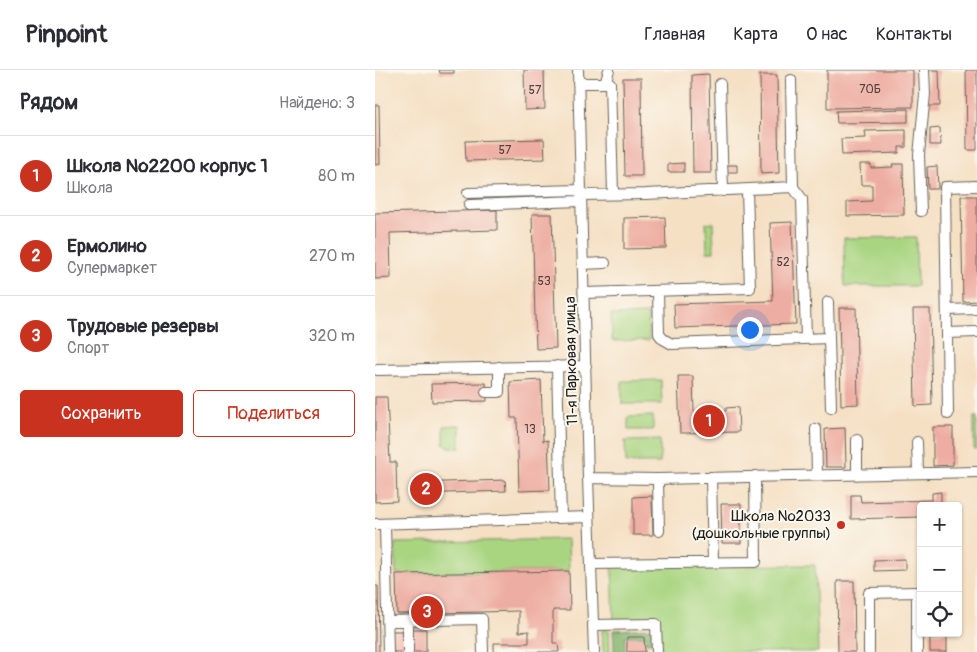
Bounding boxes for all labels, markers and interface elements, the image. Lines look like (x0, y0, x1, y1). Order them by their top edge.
text: Pinpoint (25, 20, 107, 49)
text: Главная (644, 23, 705, 46)
text: Карта (733, 23, 778, 46)
text: О нас (806, 23, 848, 46)
text: Контакты (876, 23, 952, 46)
house number: 70Б (859, 82, 881, 97)
house number: 57 (529, 83, 542, 98)
text: Рядом (20, 89, 78, 116)
text: Найдено: 3 (279, 93, 355, 113)
house number: 57 (499, 143, 512, 158)
text: Школа №2200 корпус 1 (67, 154, 268, 178)
text: 1 (33, 166, 39, 186)
text: 80 m (318, 166, 355, 186)
text: Школа (67, 178, 113, 198)
text: Ермолино (67, 234, 147, 258)
text: 2 (32, 246, 40, 266)
text: 270 m (309, 246, 355, 266)
house number: 52 (776, 255, 790, 270)
text: Супермаркет (67, 258, 157, 278)
house number: 53 (537, 274, 551, 289)
street label: 11-я Парковая улица (561, 296, 582, 426)
text: Трудовые резервы (67, 314, 219, 338)
your location (737, 317, 763, 343)
text: 3 (32, 326, 40, 346)
text: 320 m (309, 326, 355, 346)
text: Спорт (67, 338, 109, 358)
button: Сохранить (20, 390, 183, 437)
button: Поделиться (193, 390, 355, 437)
pin: 1 (693, 402, 725, 440)
house number: 13 (524, 422, 536, 437)
pin: 2 (410, 470, 442, 508)
map controls (917, 502, 962, 637)
button: + (917, 502, 962, 547)
place label: Школа №2033 (дошкольные группы) (691, 507, 831, 543)
marker: Школа №2033 (дошкольные группы) (835, 519, 847, 531)
button: − (917, 547, 962, 592)
button: locate (917, 592, 962, 637)
pin: 3 (411, 593, 443, 631)

